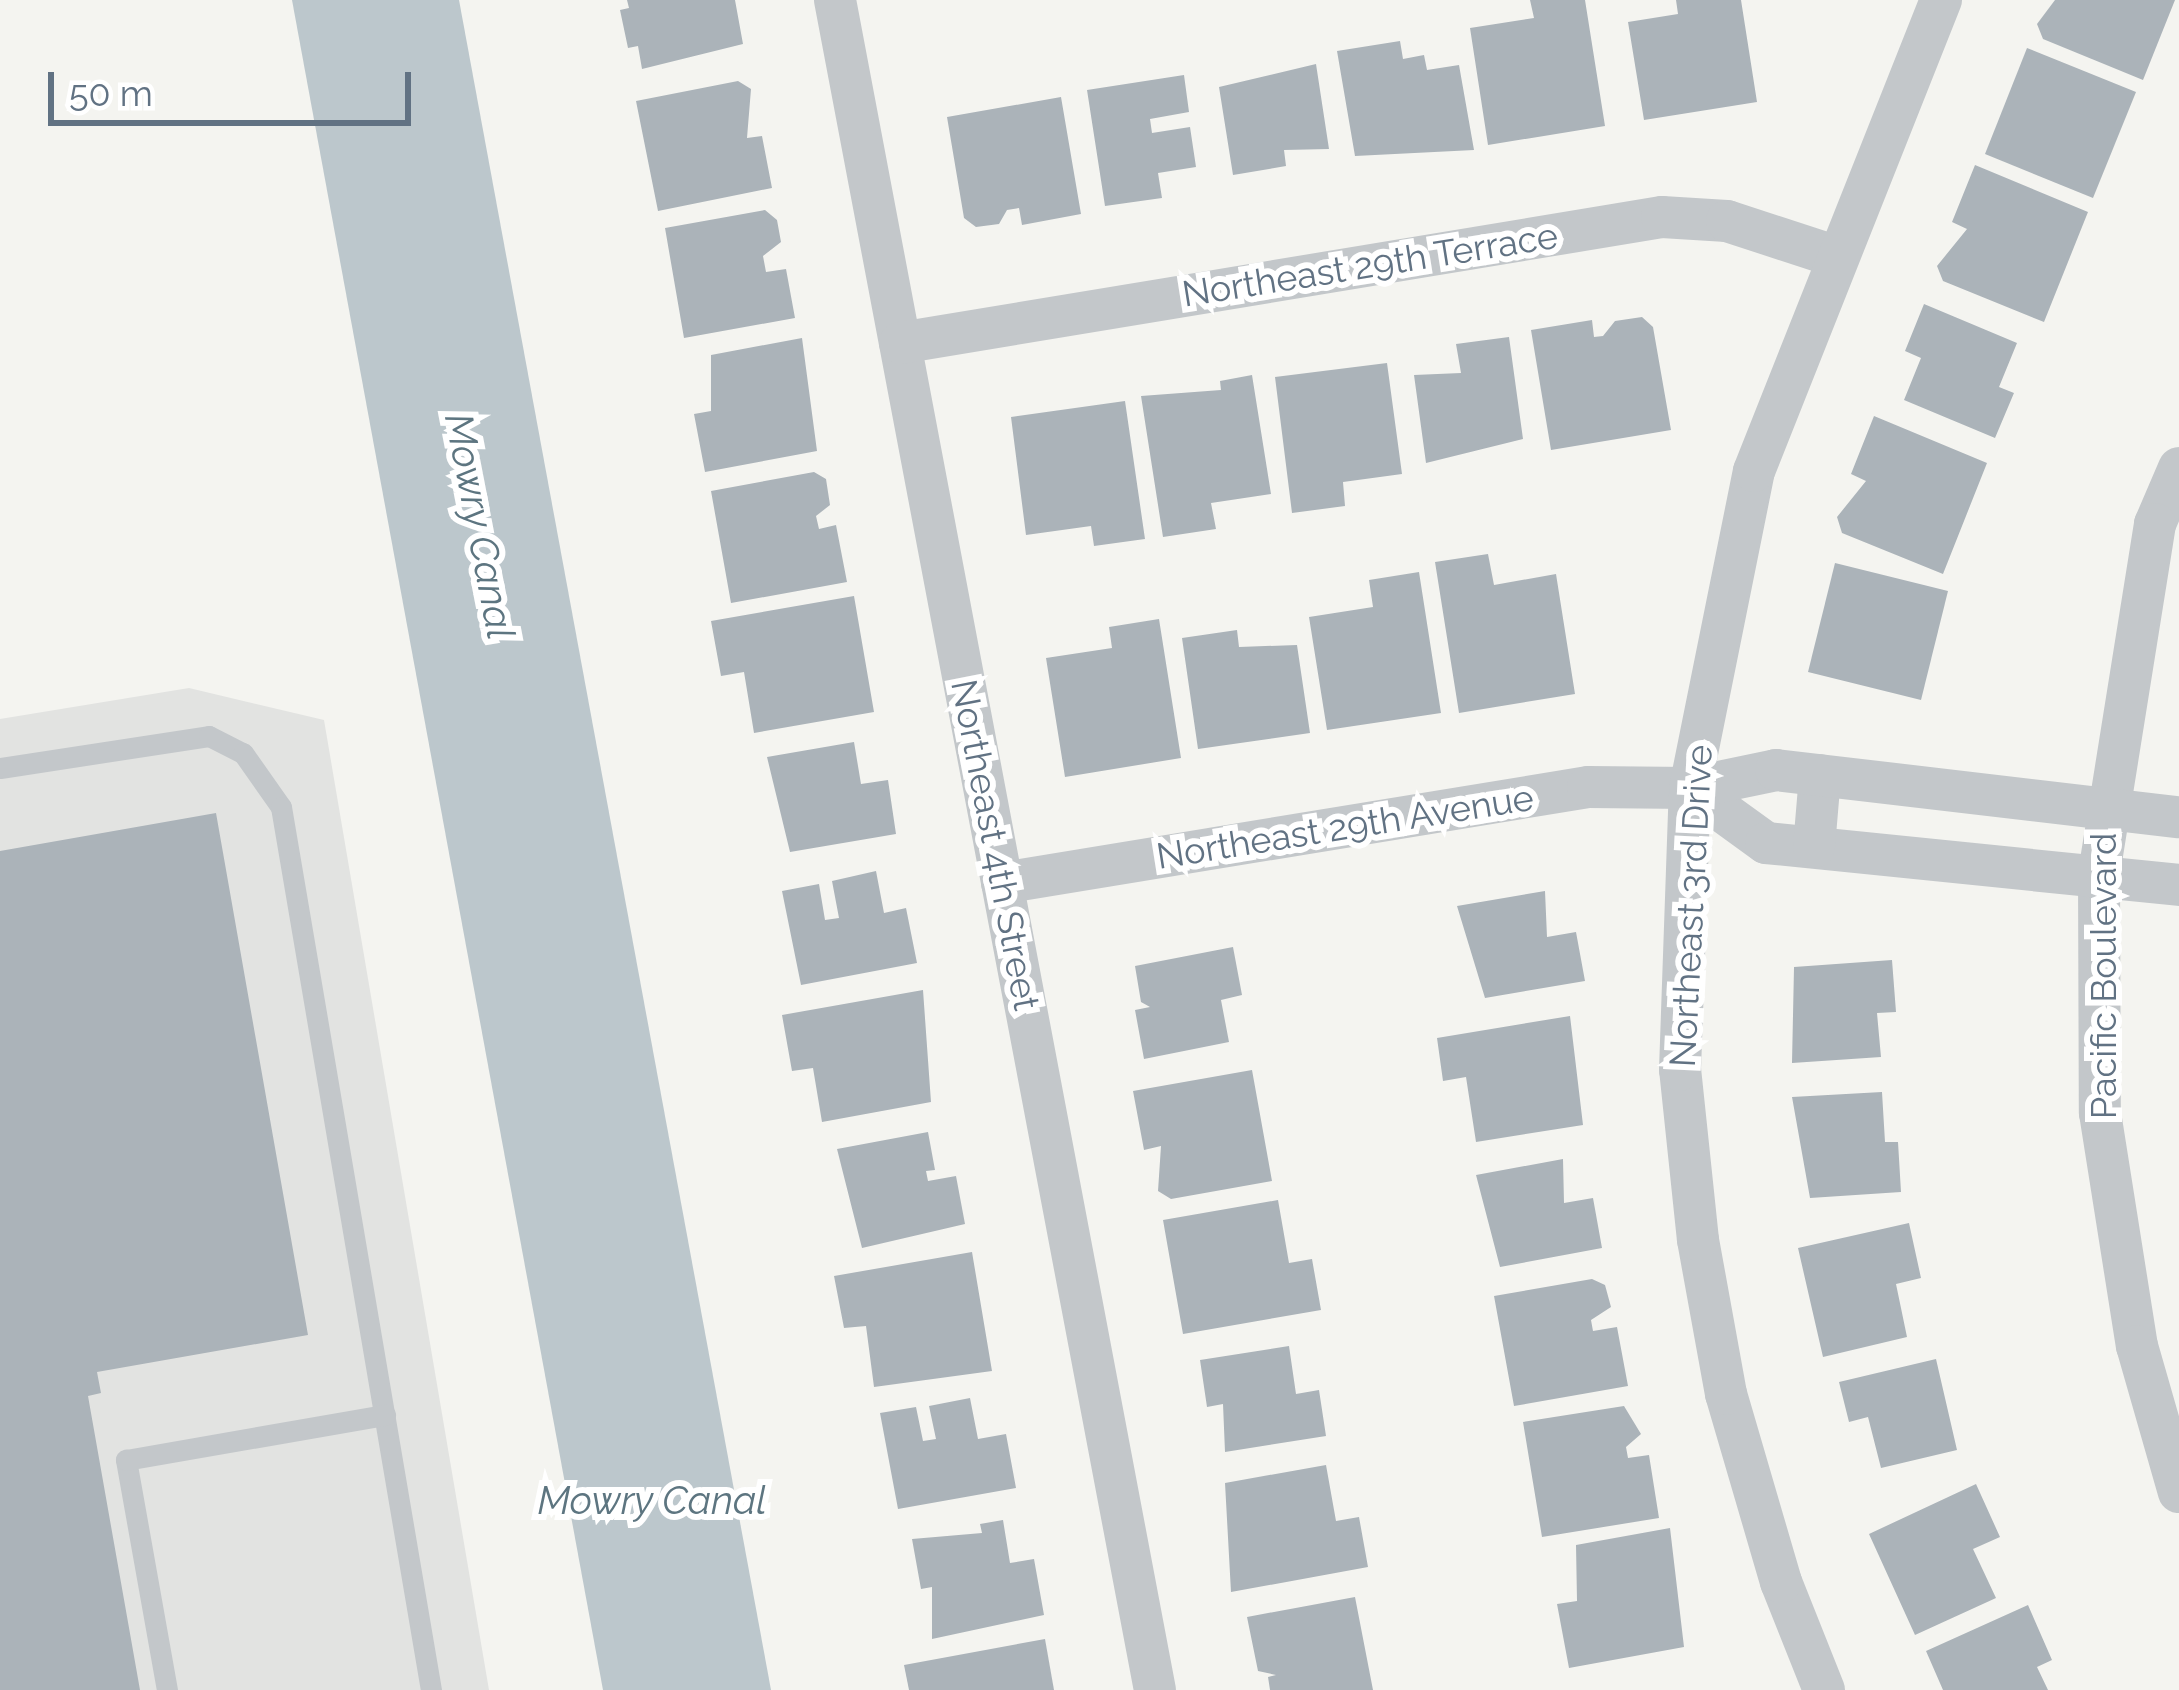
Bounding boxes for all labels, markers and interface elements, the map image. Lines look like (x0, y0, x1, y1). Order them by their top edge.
scale bar (54, 48, 417, 122)
text: 50 m (69, 72, 153, 114)
street label: Northeast 29th Terrace (1179, 214, 1561, 316)
water label: Mowry Canal (435, 409, 525, 643)
street label: Northeast 4th Street (942, 676, 1048, 1014)
street label: Northeast 3rd Drive (1661, 744, 1721, 1068)
street label: Northeast 29th Avenue (1153, 776, 1537, 878)
street label: Pacific Boulevard (2082, 833, 2126, 1119)
water label: Mowry Canal (537, 1477, 767, 1523)

